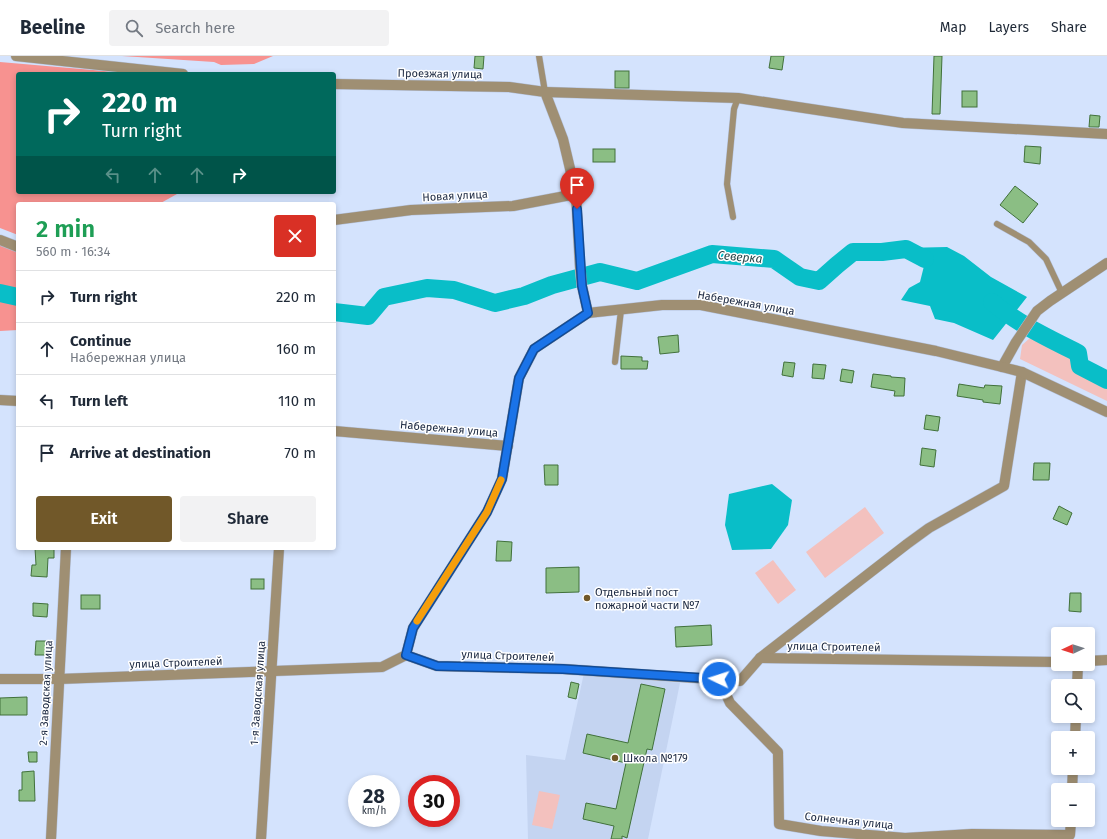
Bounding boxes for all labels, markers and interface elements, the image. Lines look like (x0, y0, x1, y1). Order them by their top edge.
search box (109, 10, 389, 46)
text: Beeline (20, 16, 85, 39)
icon: search (123, 17, 145, 39)
text: Search here (155, 19, 235, 37)
text: Map (940, 19, 966, 36)
text: Layers (988, 19, 1029, 36)
text: Share (1051, 19, 1087, 36)
street label: Проезжая улица (397, 67, 483, 81)
text: 220 m (102, 86, 178, 119)
icon: right (36, 88, 88, 140)
text: Turn right (102, 120, 182, 142)
icon: left (102, 164, 124, 186)
icon: ahead (144, 164, 166, 186)
icon: ahead (186, 164, 208, 186)
icon: right (228, 164, 250, 186)
pin (560, 168, 594, 209)
icon: arrive (566, 174, 588, 196)
street label: Новая улица (422, 188, 488, 204)
text: 2 min (36, 215, 95, 243)
button: close (274, 215, 316, 257)
text: 560 m · 16:34 (36, 244, 110, 259)
water label: Северка (717, 248, 763, 266)
icon: right (36, 286, 58, 308)
text: Turn right (70, 288, 137, 306)
text: 220 m (276, 288, 316, 306)
street label: Набережная улица (696, 288, 796, 318)
text: Continue (70, 332, 131, 350)
icon: ahead (36, 338, 58, 360)
text: 160 m (276, 340, 316, 358)
text: Набережная улица (70, 350, 186, 365)
icon: left (36, 390, 58, 412)
text: Turn left (70, 392, 128, 410)
text: 110 m (278, 392, 316, 410)
street label: Набережная улица (399, 418, 499, 440)
icon: arrive (36, 442, 58, 464)
text: Arrive at destination (70, 444, 211, 462)
text: 70 m (284, 444, 316, 462)
button: Exit (36, 496, 172, 542)
button: Share (180, 496, 316, 542)
place label: Отдельный пост пожарной части №7 (595, 586, 700, 612)
marker: Отдельный пост пожарной части №7 (582, 593, 592, 603)
north arrow (1051, 627, 1095, 671)
map controls (1051, 627, 1095, 827)
street label: 2-я Заводская улица (37, 640, 55, 746)
street label: 1-я Заводская улица (248, 640, 268, 746)
street label: улица Строителей (787, 640, 881, 654)
street label: улица Строителей (461, 648, 555, 664)
street label: улица Строителей (129, 655, 223, 671)
position arrow (698, 658, 740, 700)
button: search (1051, 679, 1095, 723)
button: + (1051, 731, 1095, 775)
place label: Школа №179 (623, 752, 688, 765)
marker: Школа №179 (610, 753, 620, 763)
speed limit sign: 30 (408, 775, 460, 827)
button: − (1051, 783, 1095, 827)
text: 28 (363, 784, 385, 808)
text: km/h (362, 805, 386, 817)
street label: Солнечная улица (804, 810, 894, 832)

